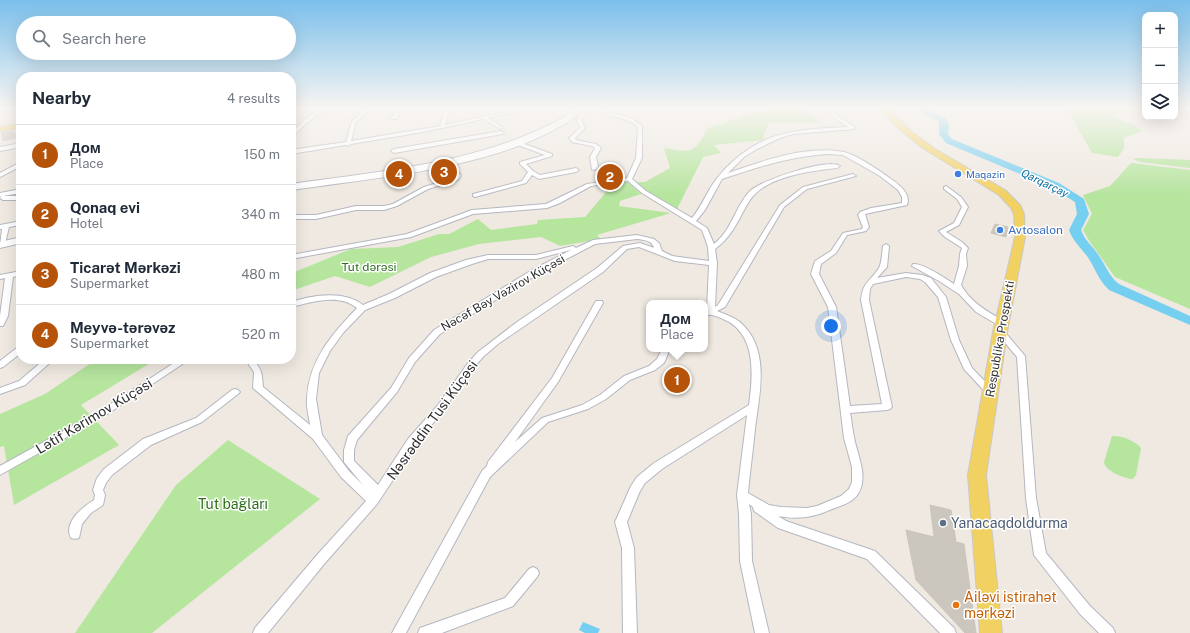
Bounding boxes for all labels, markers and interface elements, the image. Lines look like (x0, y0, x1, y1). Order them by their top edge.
map controls (1142, 12, 1178, 120)
button: + (1142, 12, 1178, 48)
search box (16, 16, 296, 60)
icon: search (30, 27, 52, 49)
text: Search here (62, 30, 146, 47)
button: − (1142, 48, 1178, 84)
button: layers (1142, 84, 1178, 120)
text: Nearby (32, 88, 91, 108)
text: 4 results (227, 91, 280, 106)
text: Дом (70, 139, 101, 156)
text: 1 (42, 147, 48, 162)
text: 150 m (244, 147, 280, 162)
text: Place (70, 156, 104, 171)
pin: 3 (431, 157, 457, 187)
pin: 4 (386, 159, 412, 189)
pin: 2 (597, 162, 623, 192)
water label: Qarqarçay (1019, 166, 1071, 201)
place label: Maqazin (966, 168, 1005, 180)
marker: Maqazin (953, 169, 963, 179)
text: Qonaq evi (70, 199, 140, 216)
text: 2 (41, 207, 49, 222)
text: 340 m (241, 207, 280, 222)
text: Hotel (70, 216, 103, 231)
place label: Avtosalon (1008, 223, 1063, 237)
marker: Avtosalon (995, 225, 1005, 235)
street label: Nəcəf Bəy Vəzirov Küçəsi (439, 252, 567, 334)
text: Ticarət Mərkəzi (70, 259, 181, 276)
park label: Tut dərəsi (341, 260, 397, 274)
text: 3 (41, 267, 49, 282)
text: 480 m (241, 267, 280, 282)
text: Supermarket (70, 276, 149, 291)
street label: Respublika Prospekti (983, 280, 1017, 398)
popup (646, 300, 708, 352)
text: Дом (660, 310, 691, 327)
your location (821, 316, 841, 336)
text: Meyvə-tərəvəz (70, 319, 176, 336)
text: 4 (41, 327, 49, 342)
text: 520 m (242, 327, 280, 342)
text: Place (660, 327, 694, 342)
text: Supermarket (70, 336, 149, 351)
street label: Nəsrəddin Tusi Küçəsi (383, 357, 481, 483)
pin: 1 (664, 365, 690, 395)
street label: Lətif Kərimov Küçəsi (33, 375, 155, 457)
park label: Tut bağları (198, 496, 268, 512)
place label: Yanacaqdoldurma (951, 515, 1068, 531)
marker: Yanacaqdoldurma (938, 518, 948, 528)
place label: Ailəvi istirahət mərkəzi (964, 589, 1057, 621)
marker: Ailəvi istirahət mərkəzi (951, 600, 961, 610)

